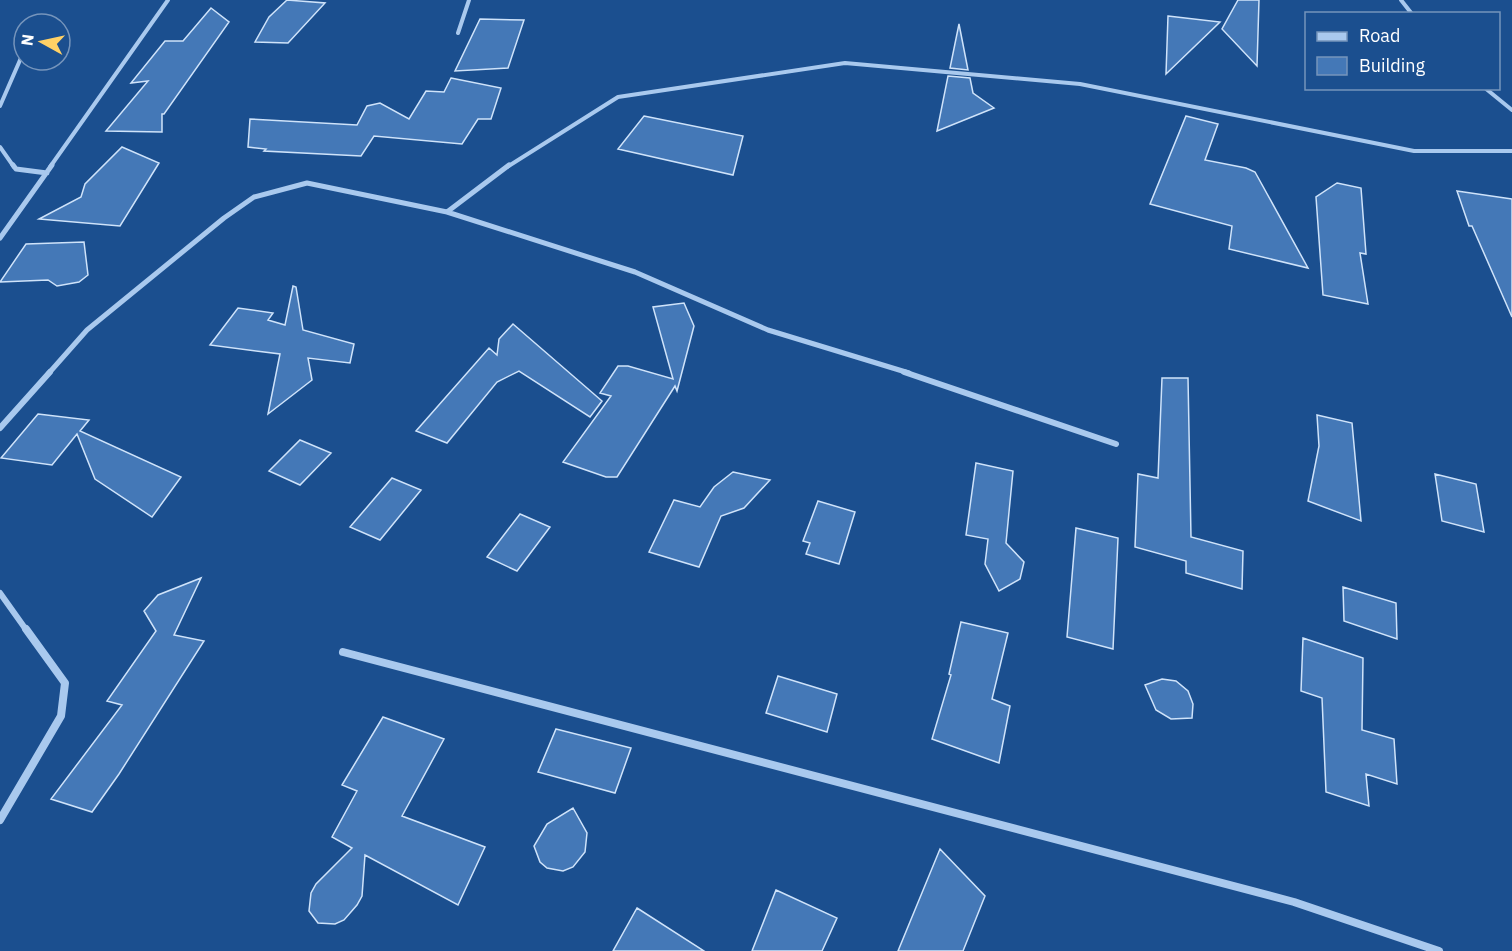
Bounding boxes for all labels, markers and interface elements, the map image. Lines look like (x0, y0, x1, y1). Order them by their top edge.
north arrow (12, 12, 72, 72)
legend (1305, 12, 1500, 90)
text: Road (1359, 24, 1400, 47)
text: N (16, 33, 38, 47)
text: Building (1359, 54, 1426, 77)

